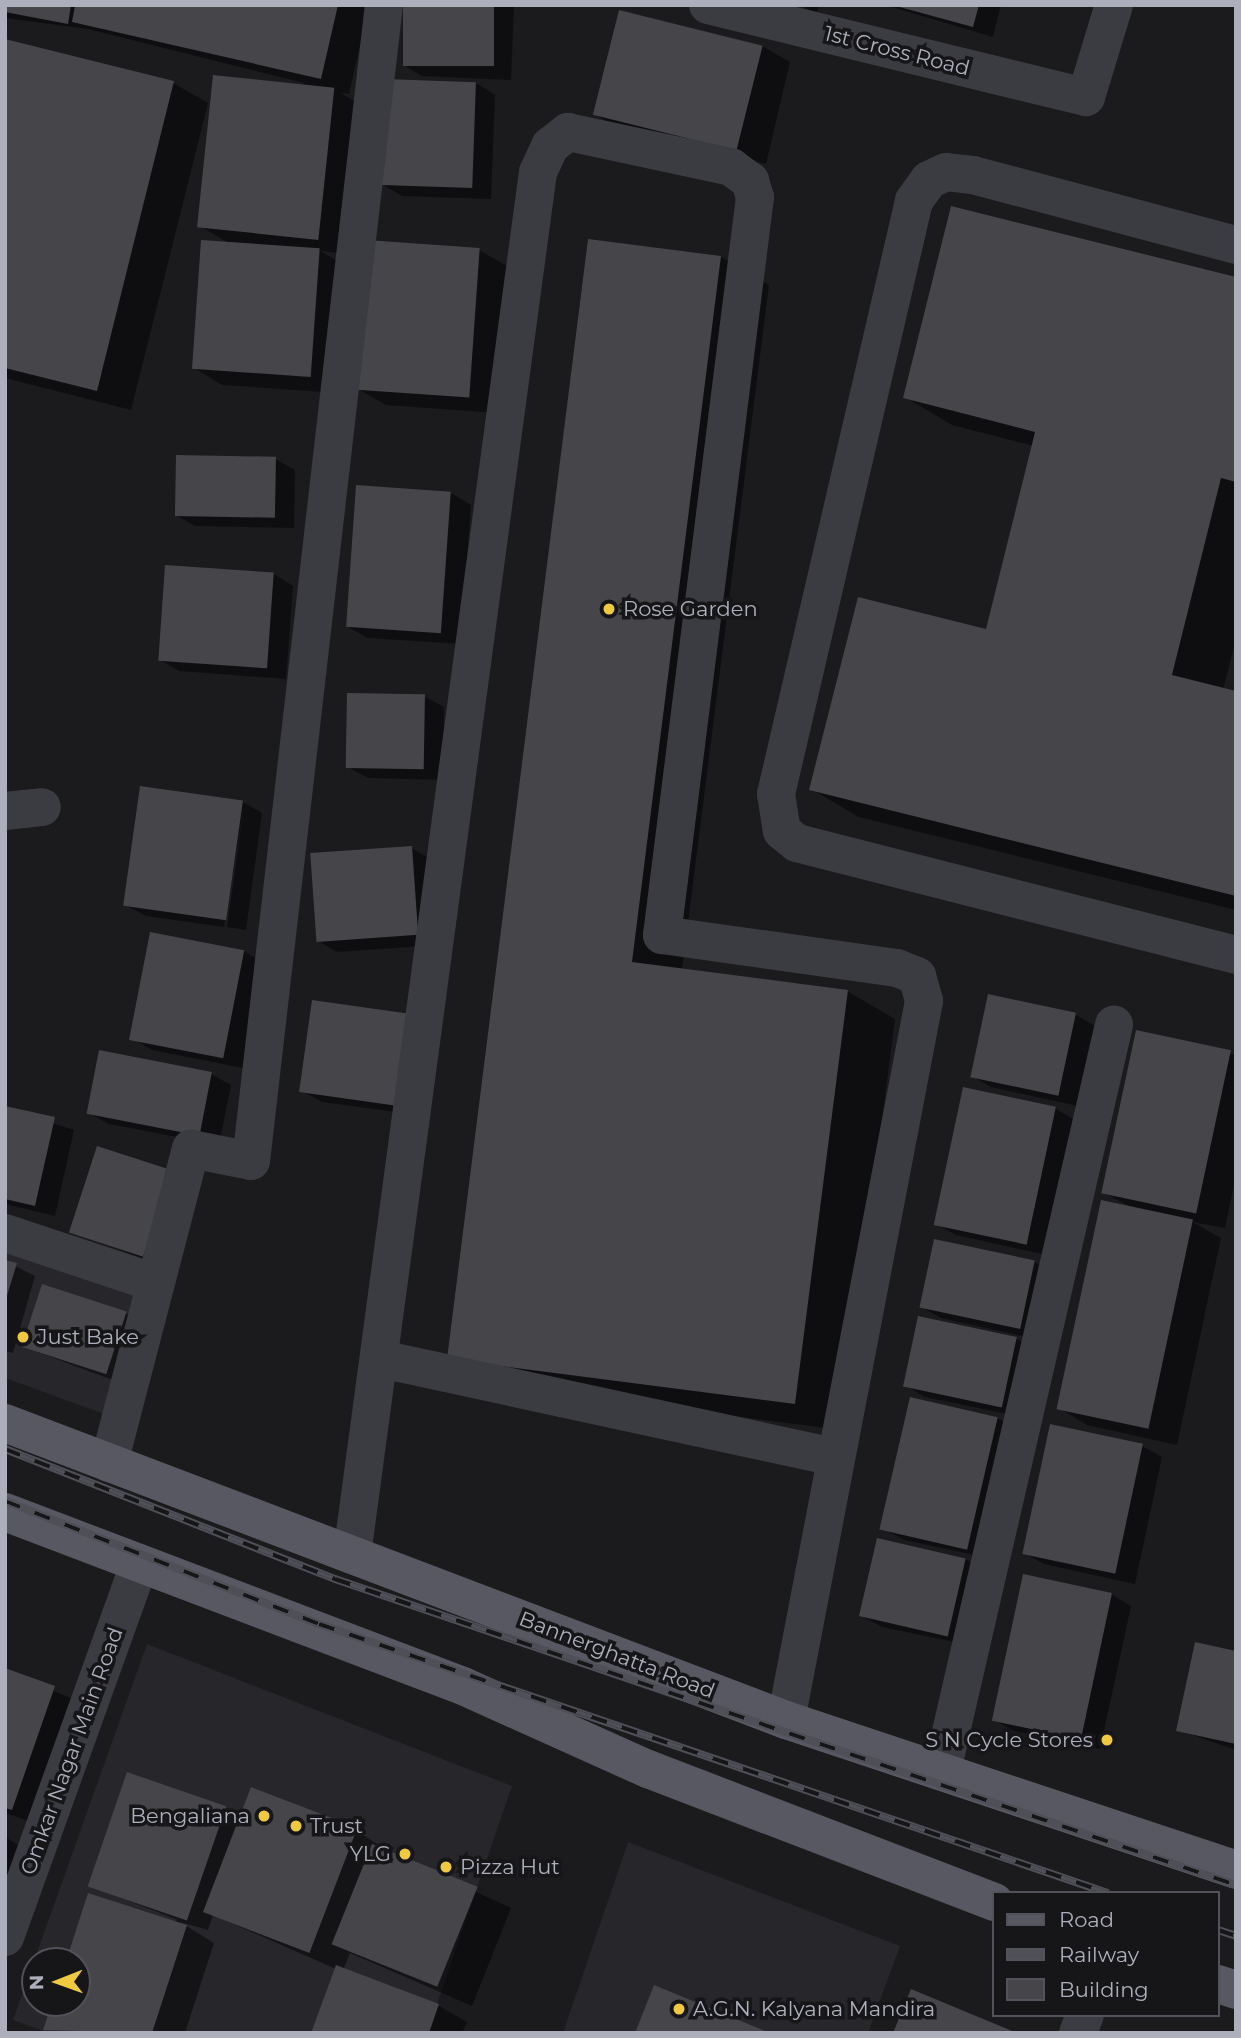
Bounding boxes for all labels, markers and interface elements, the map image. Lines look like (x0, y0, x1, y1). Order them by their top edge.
street label: 1st Cross Road (822, 21, 972, 81)
place label: Rose Garden (623, 596, 758, 622)
marker: Rose Garden (601, 601, 617, 617)
place label: Just Bake (37, 1324, 139, 1350)
marker: Just Bake (15, 1329, 31, 1345)
street label: Bannerghatta Road (516, 1606, 718, 1704)
street label: Omkar Nagar Main Road (15, 1624, 129, 1878)
place label: S N Cycle Stores (925, 1727, 1093, 1753)
marker: S N Cycle Stores (1099, 1732, 1115, 1748)
place label: Bengaliana (130, 1803, 250, 1829)
marker: Bengaliana (256, 1808, 272, 1824)
place label: Trust (310, 1813, 363, 1839)
marker: Trust (288, 1818, 304, 1834)
place label: YLG (350, 1841, 391, 1867)
marker: YLG (397, 1846, 413, 1862)
place label: Pizza Hut (460, 1854, 560, 1880)
marker: Pizza Hut (438, 1859, 454, 1875)
legend (992, 1891, 1220, 2017)
text: Road (1059, 1907, 1114, 1932)
text: Railway (1059, 1942, 1139, 1967)
north arrow (21, 1947, 91, 2017)
text: N (25, 1974, 48, 1990)
text: Building (1059, 1977, 1149, 2002)
place label: A.G.N. Kalyana Mandira (693, 1996, 935, 2022)
marker: A.G.N. Kalyana Mandira (671, 2001, 687, 2017)

